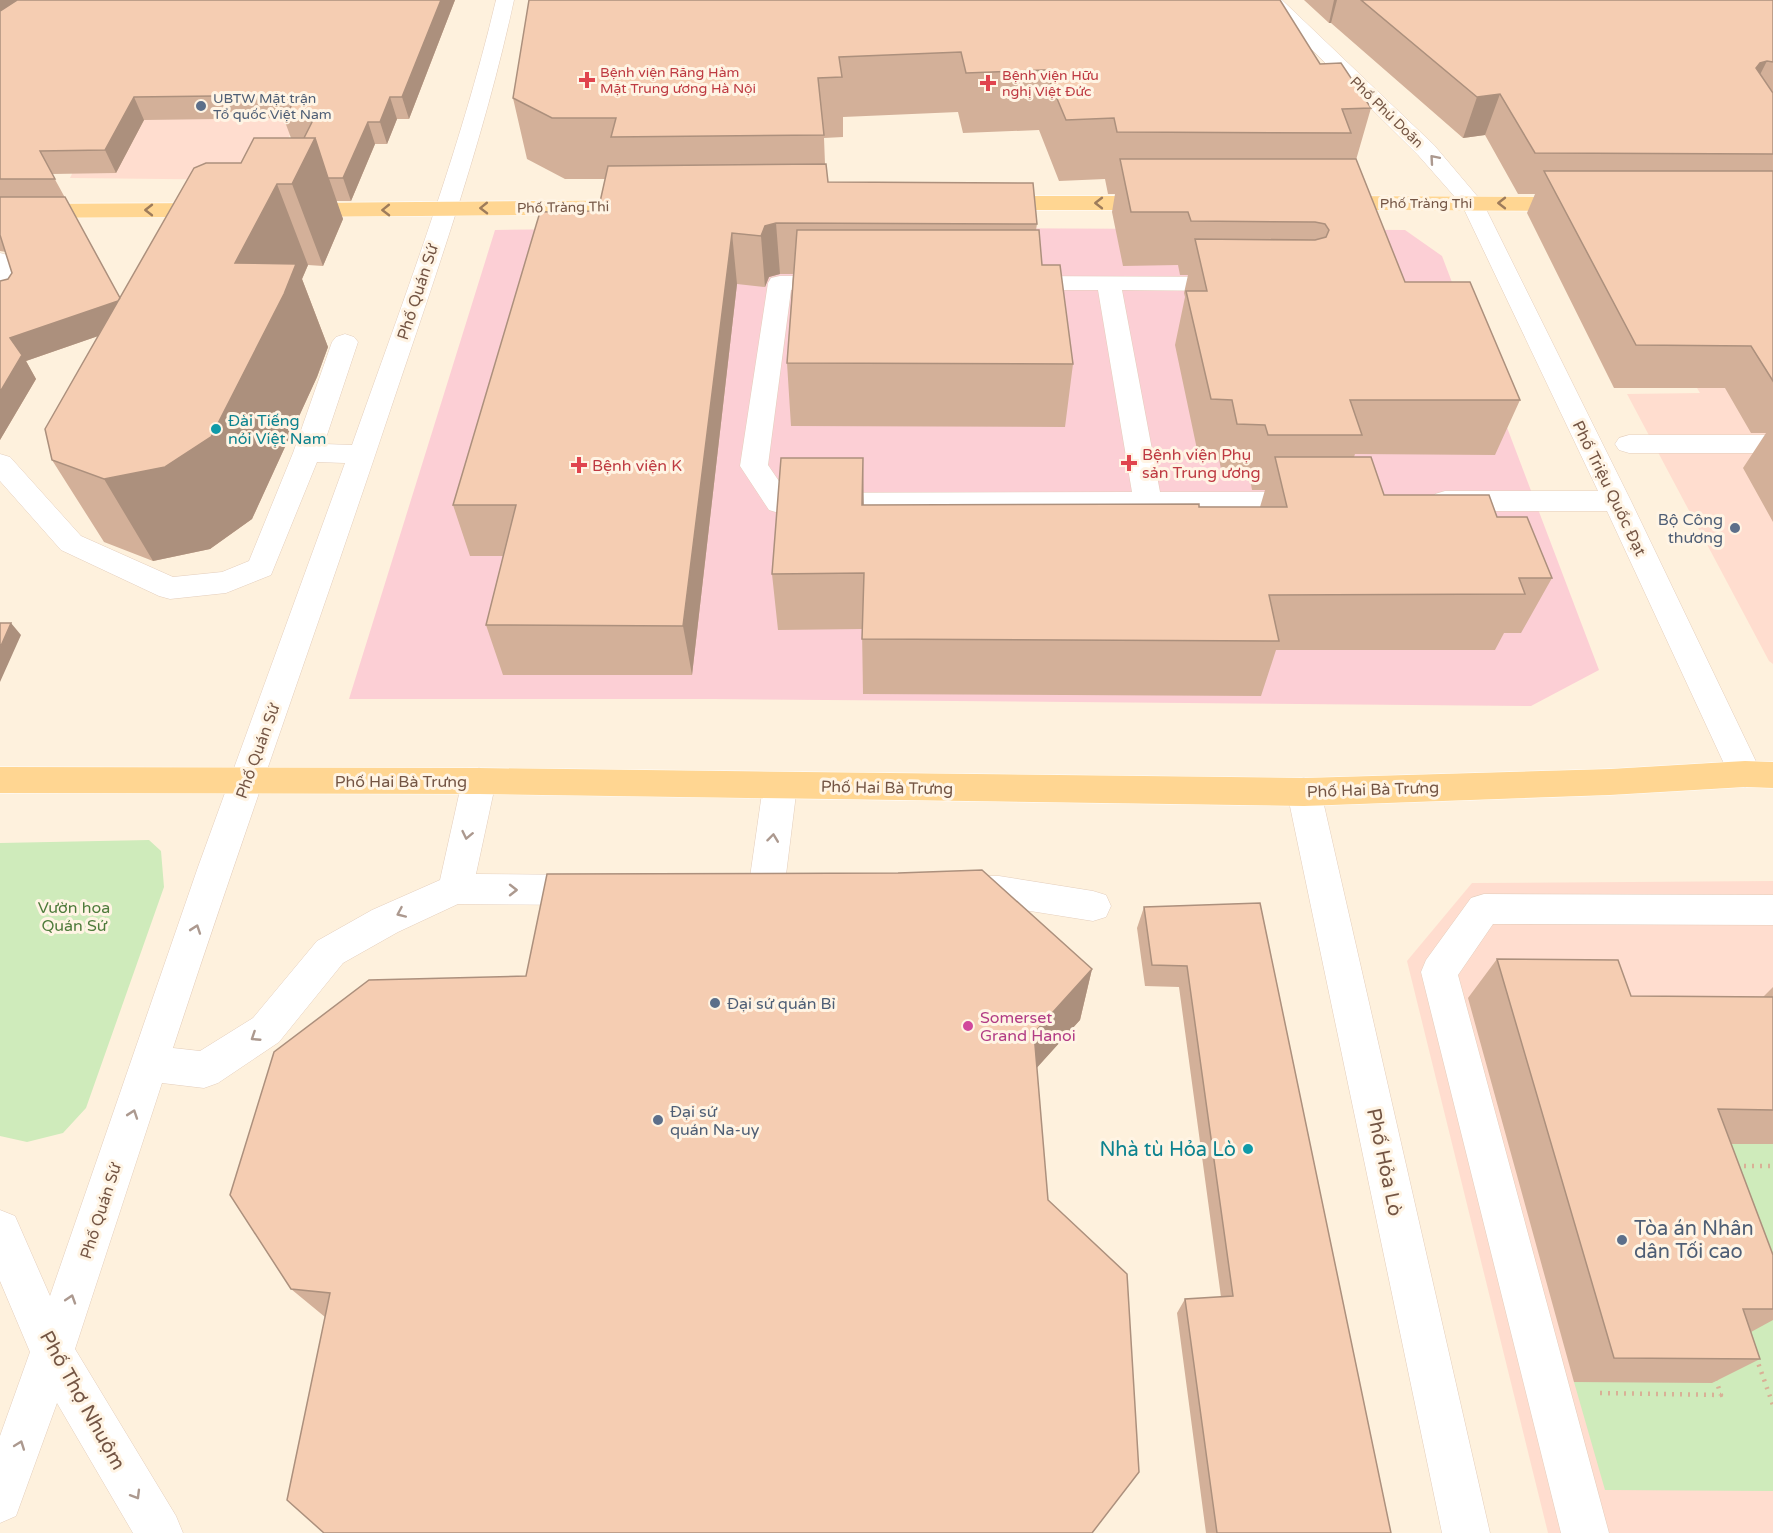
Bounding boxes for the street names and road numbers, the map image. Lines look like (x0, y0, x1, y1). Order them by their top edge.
street label: Phố Phủ Doãn (1347, 73, 1427, 152)
street label: Phố Tràng Thi (1380, 195, 1472, 212)
street label: Phố Tràng Thi (517, 198, 609, 217)
street label: Phố Quán Sứ (393, 241, 443, 343)
street label: Phố Triệu Quốc Đạt (1568, 418, 1651, 559)
street label: Phố Quán Sứ (232, 700, 285, 801)
street label: Phố Hai Bà Trưng (335, 772, 467, 792)
street label: Phố Hai Bà Trưng (821, 777, 953, 799)
street label: Phố Hai Bà Trưng (1307, 778, 1440, 802)
street label: Phố Hỏa Lò (1361, 1106, 1407, 1218)
street label: Phố Quán Sứ (76, 1160, 126, 1262)
street label: Phố Thợ Nhuộm (34, 1327, 130, 1474)

